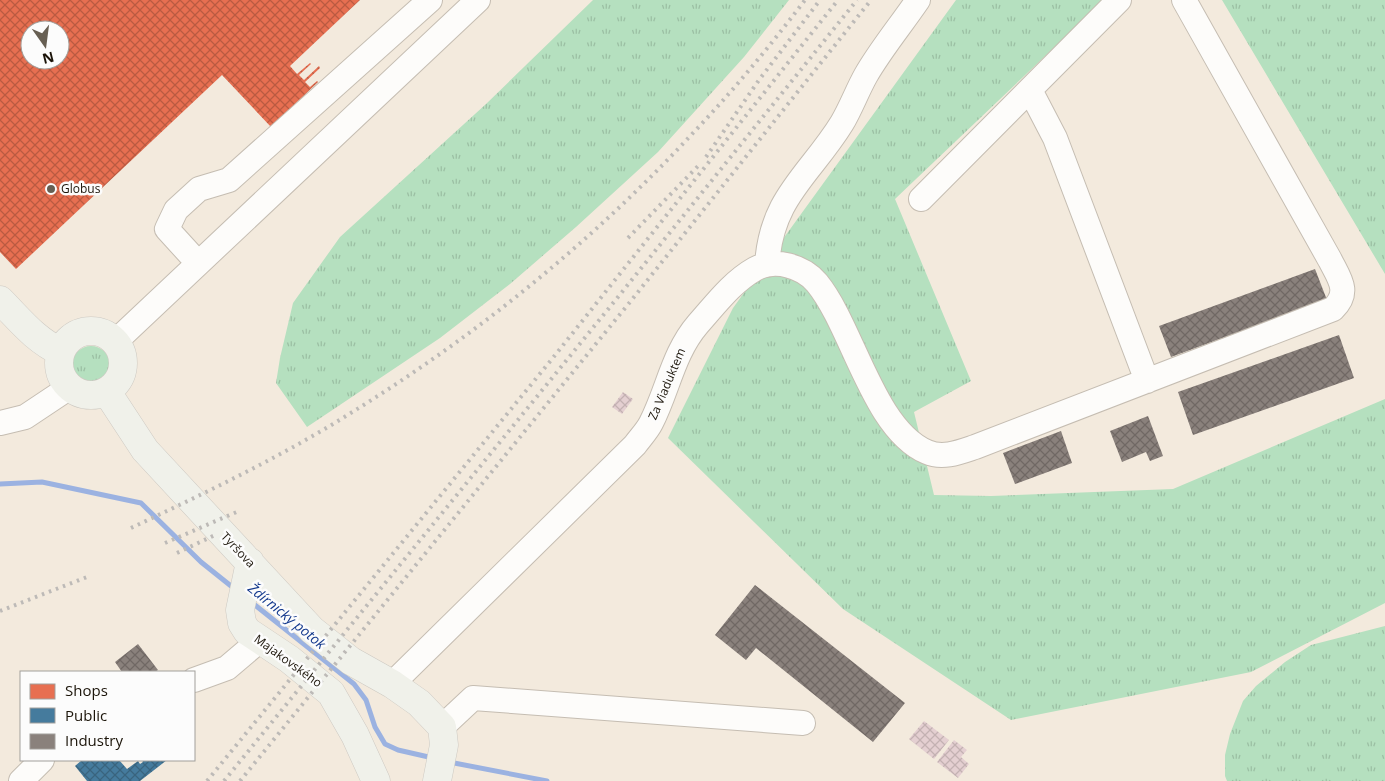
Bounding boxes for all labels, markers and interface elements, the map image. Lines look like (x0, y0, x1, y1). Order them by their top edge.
north arrow (20, 20, 70, 70)
text: N (40, 48, 56, 69)
place label: Globus (61, 180, 101, 197)
marker: Globus (45, 183, 57, 195)
street label: Za Viaduktem (644, 345, 689, 422)
street label: Tyršova (217, 528, 259, 571)
water label: Ždírnický potok (244, 578, 331, 654)
street label: Majakovského (251, 630, 326, 691)
legend (20, 671, 195, 761)
text: Shops (65, 680, 108, 700)
text: Public (65, 705, 107, 725)
text: Industry (65, 730, 123, 750)

